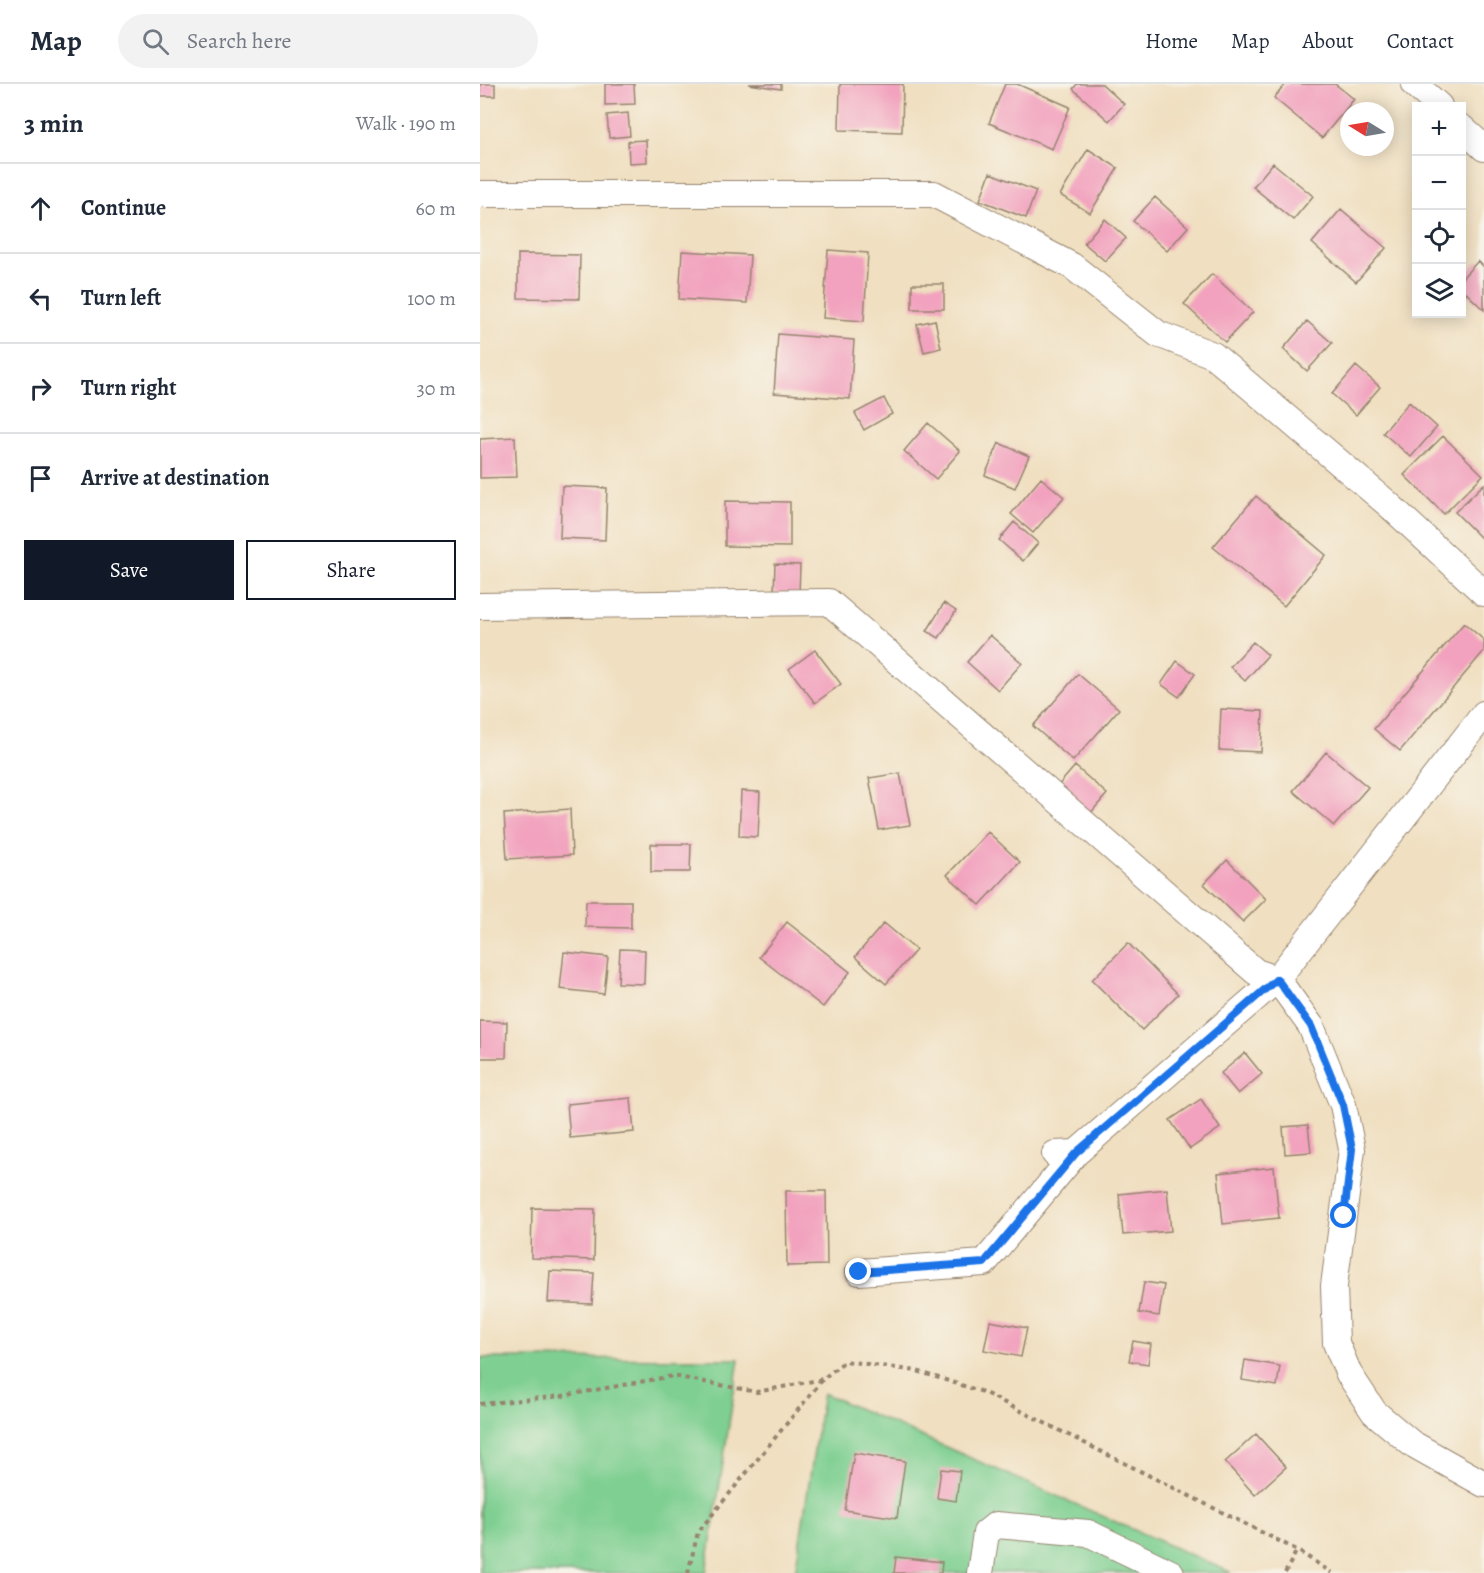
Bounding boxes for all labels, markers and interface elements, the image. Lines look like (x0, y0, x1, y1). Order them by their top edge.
search box (118, 14, 538, 68)
text: Map (30, 22, 82, 60)
icon: search (139, 25, 172, 58)
text: Search here (187, 26, 291, 56)
text: Home (1145, 27, 1198, 55)
text: Map (1231, 27, 1269, 55)
text: About (1302, 27, 1354, 55)
text: Contact (1387, 27, 1454, 55)
north arrow (1340, 102, 1394, 156)
map controls (1412, 102, 1466, 318)
button: + (1412, 102, 1466, 156)
text: 3 min (24, 106, 84, 141)
text: Walk · 190 m (356, 110, 456, 137)
button: − (1412, 156, 1466, 210)
icon: ahead (24, 192, 57, 225)
text: Continue (81, 193, 166, 223)
text: 60 m (416, 195, 456, 222)
button: locate (1412, 210, 1466, 264)
button: layers (1412, 264, 1466, 318)
icon: left (24, 282, 57, 315)
text: Turn left (81, 283, 161, 313)
text: 100 m (407, 285, 456, 312)
icon: right (24, 372, 57, 405)
text: Turn right (81, 373, 177, 403)
text: 30 m (416, 375, 456, 402)
icon: arrive (24, 462, 57, 495)
text: Arrive at destination (81, 463, 270, 493)
button: Save (24, 540, 234, 600)
button: Share (246, 540, 456, 600)
route start (1330, 1202, 1356, 1228)
route end (845, 1258, 871, 1284)

